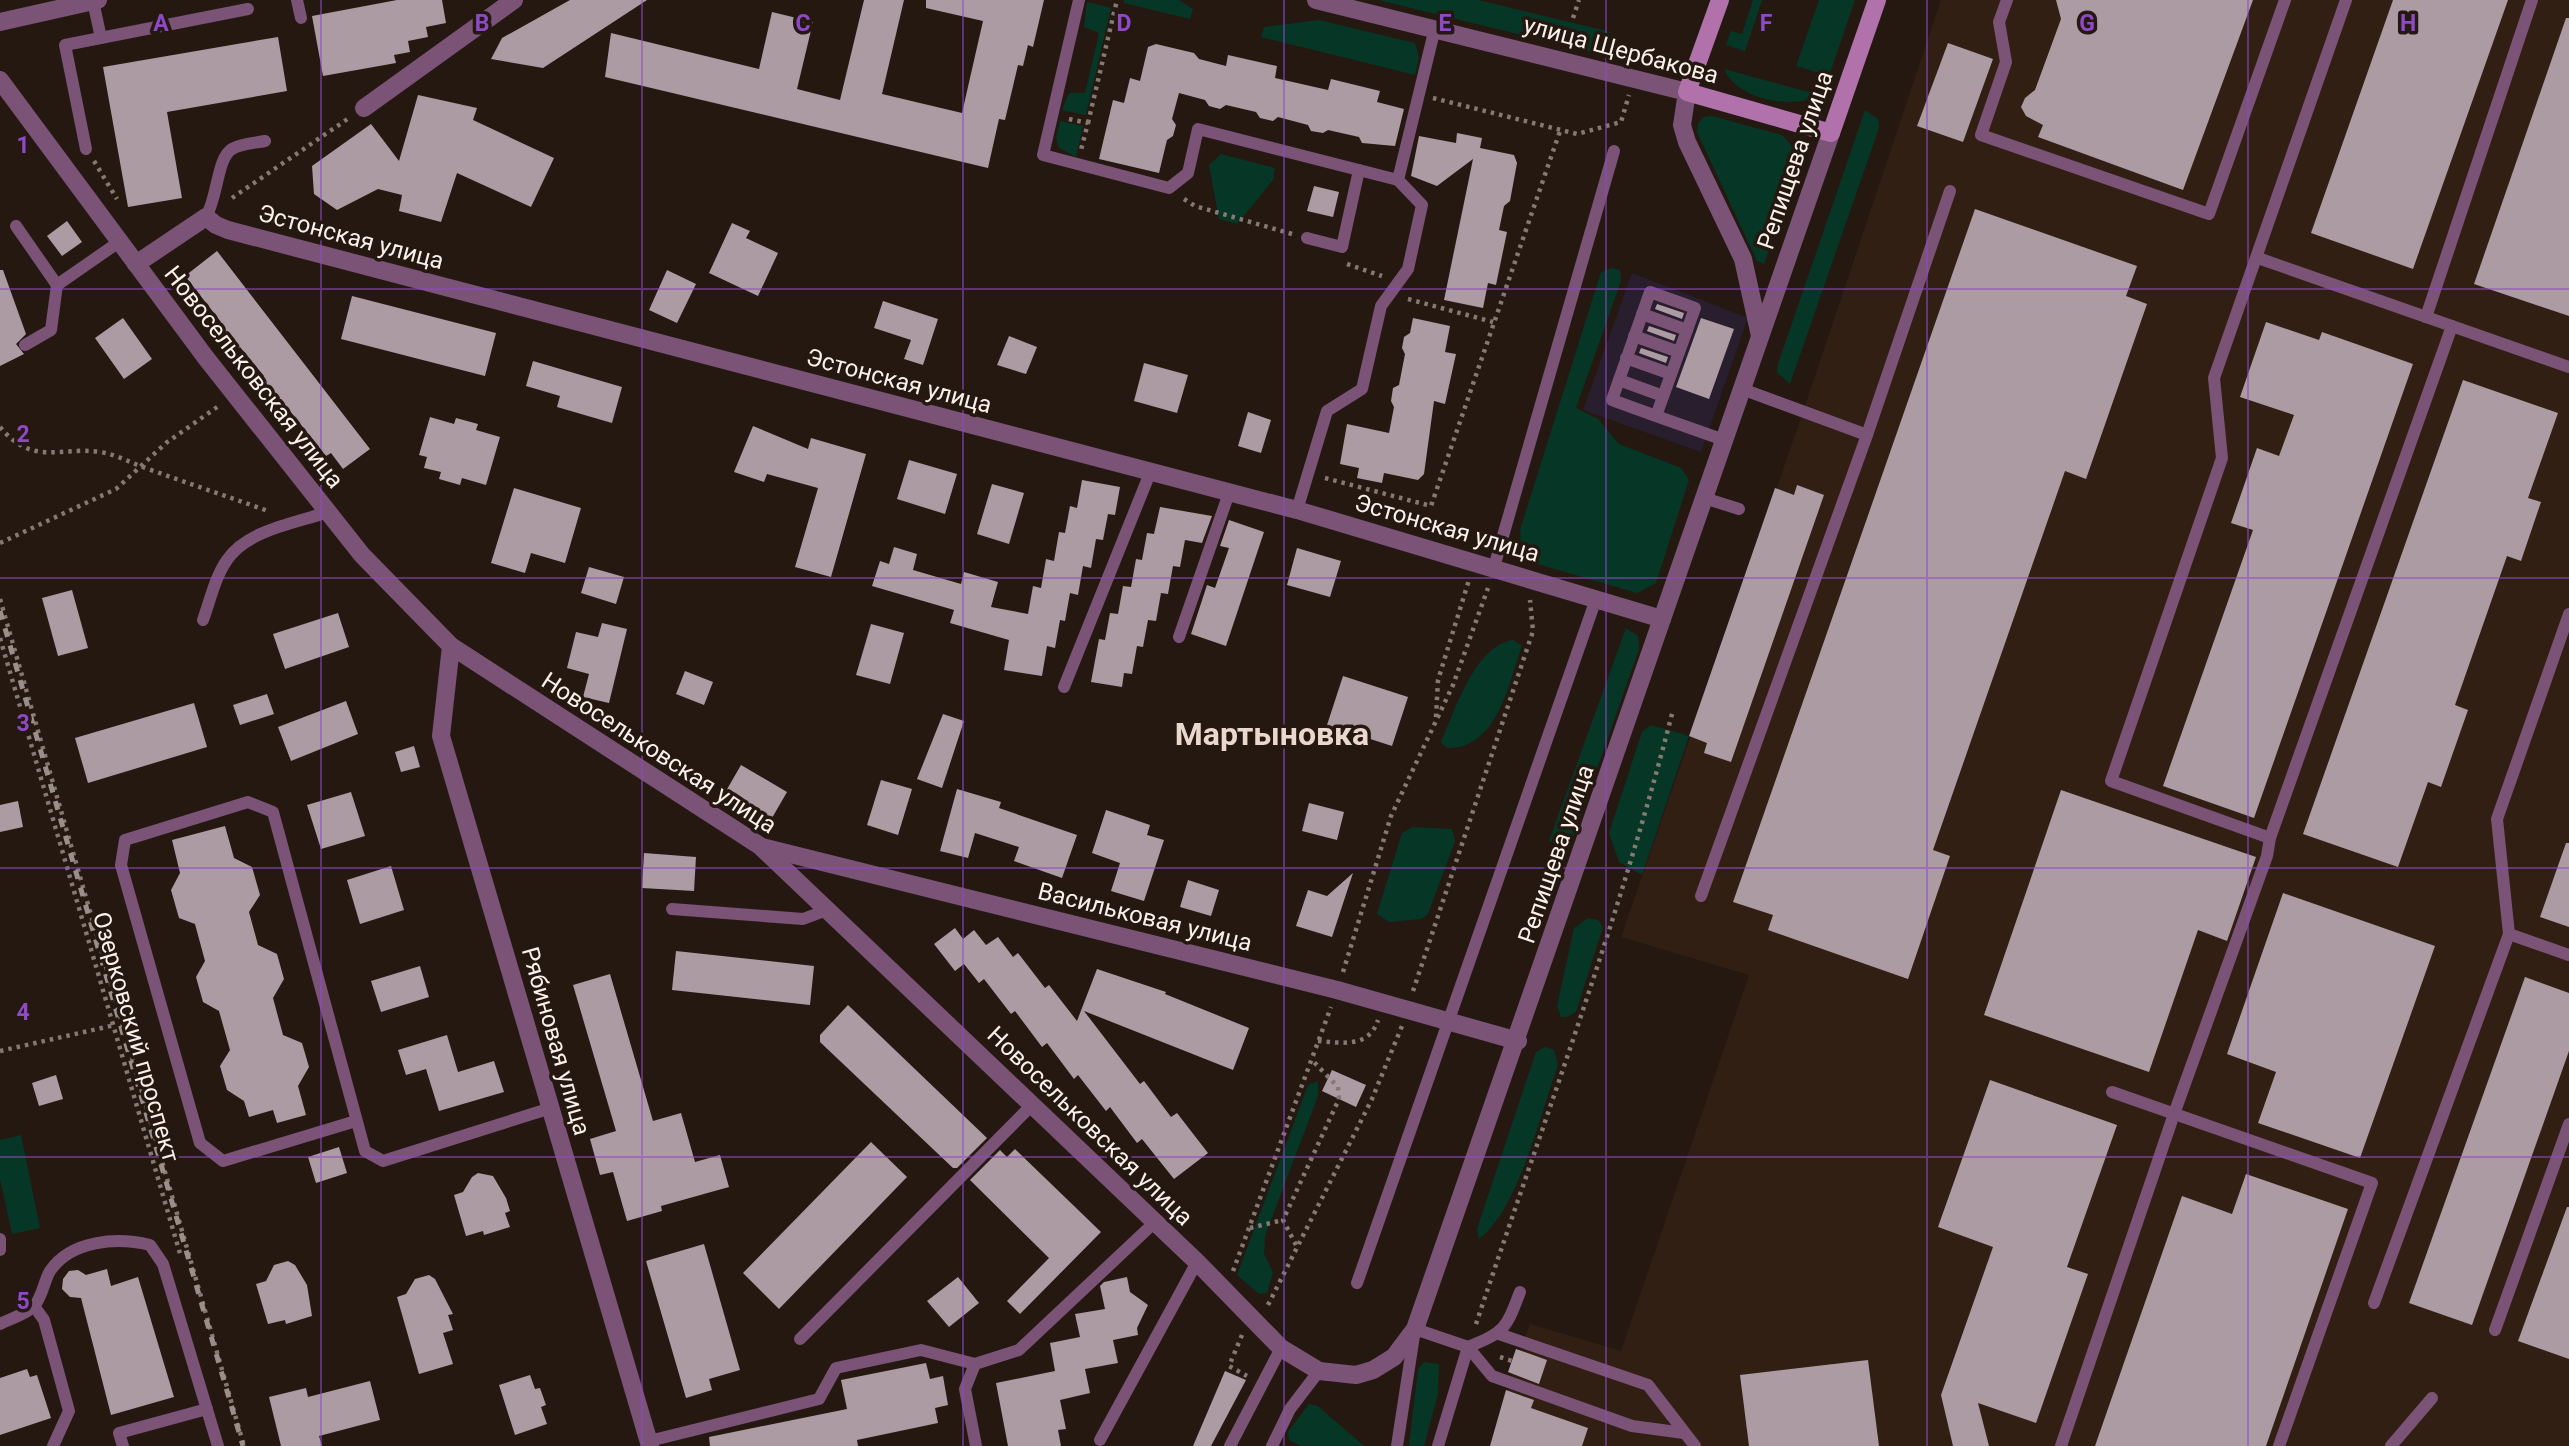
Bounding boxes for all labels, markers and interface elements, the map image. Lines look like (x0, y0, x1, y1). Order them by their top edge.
text: A (153, 10, 169, 37)
text: B (475, 10, 489, 37)
text: C (795, 10, 811, 37)
text: D (1117, 10, 1131, 37)
text: E (1439, 10, 1452, 37)
street label: улица Щербакова (1520, 10, 1722, 90)
text: F (1760, 10, 1773, 37)
text: G (2079, 10, 2095, 37)
text: H (2400, 10, 2416, 37)
street label: Репищева улица (1751, 67, 1839, 253)
text: 1 (16, 132, 30, 159)
street label: Эстонская улица (255, 199, 447, 275)
street label: Новосельковская улица (159, 260, 349, 494)
street label: Эстонская улица (803, 343, 995, 419)
text: 2 (16, 421, 30, 448)
street label: Эстонская улица (1351, 488, 1543, 568)
street label: Новосельковская улица (536, 667, 782, 839)
text: 3 (16, 710, 30, 737)
district label: Мартыновка (1175, 715, 1369, 753)
street label: Репищева улица (1512, 761, 1600, 947)
street label: Васильковая улица (1035, 877, 1255, 957)
street label: Озерковский проспект (87, 909, 185, 1166)
street label: Рябиновая улица (516, 944, 596, 1138)
text: 4 (16, 999, 30, 1026)
street label: Новосельковская улица (982, 1021, 1198, 1231)
text: 5 (16, 1288, 30, 1315)

